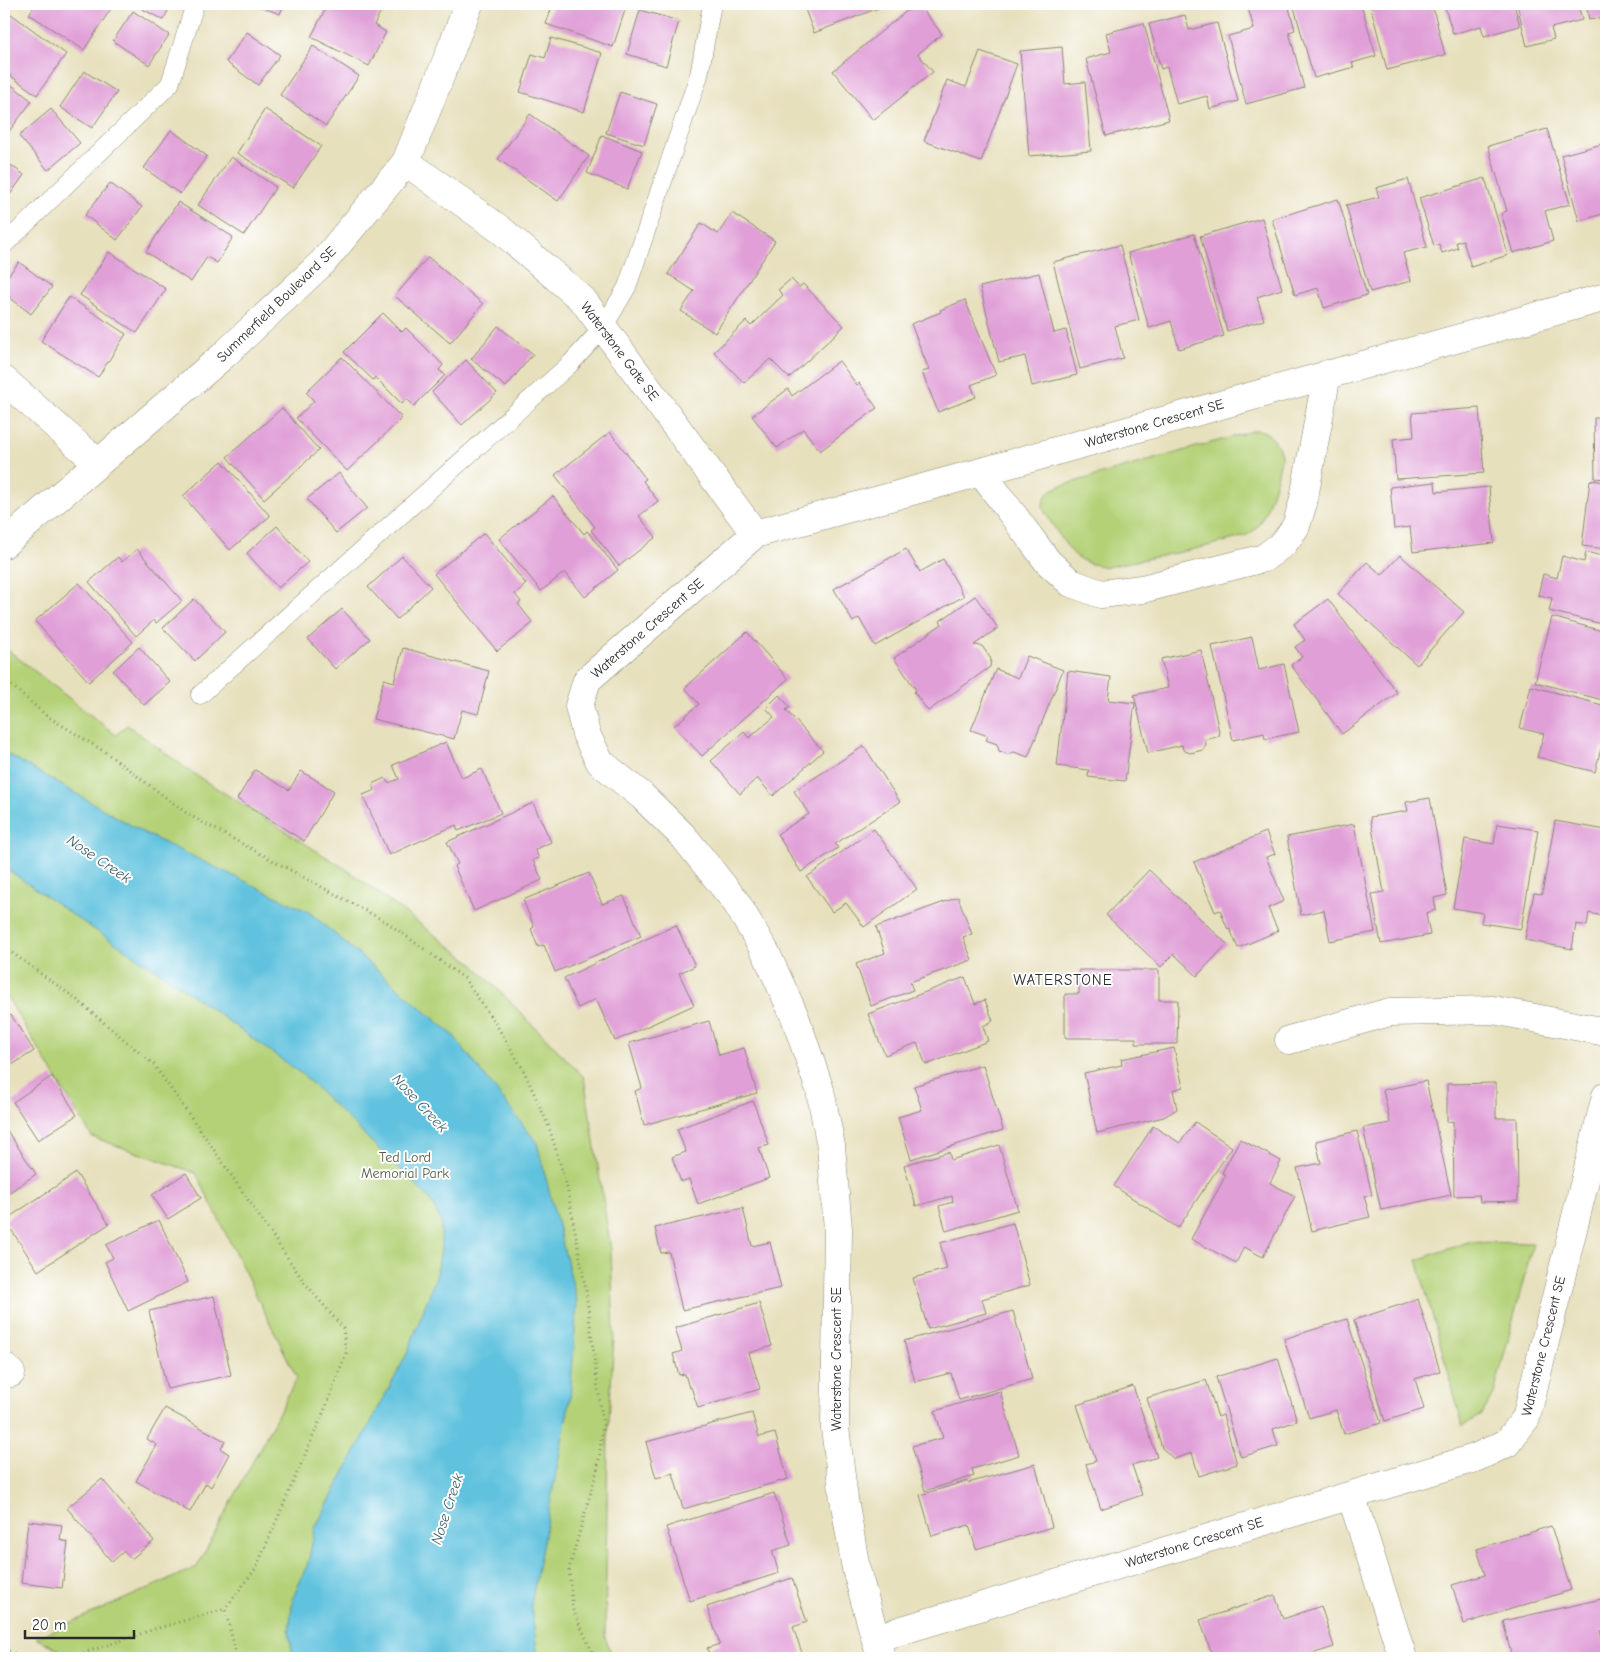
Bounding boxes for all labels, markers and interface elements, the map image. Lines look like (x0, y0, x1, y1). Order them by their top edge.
street label: Summerfield Boulevard SE (213, 243, 340, 366)
street label: Waterstone Gate SE (577, 298, 662, 404)
street label: Waterstone Crescent SE (1083, 395, 1226, 451)
street label: Waterstone Crescent SE (587, 575, 707, 682)
water label: Nose Creek (63, 831, 135, 887)
district label: WATERSTONE (1013, 971, 1113, 989)
water label: Nose Creek (388, 1070, 452, 1137)
park label: Ted Lord Memorial Park (361, 1149, 449, 1182)
street label: Waterstone Crescent SE (1518, 1274, 1569, 1418)
street label: Waterstone Crescent SE (828, 1287, 845, 1431)
water label: Nose Creek (427, 1471, 467, 1547)
street label: Waterstone Crescent SE (1123, 1513, 1265, 1572)
scale bar (25, 1607, 134, 1639)
text: 20 m (32, 1616, 66, 1634)

